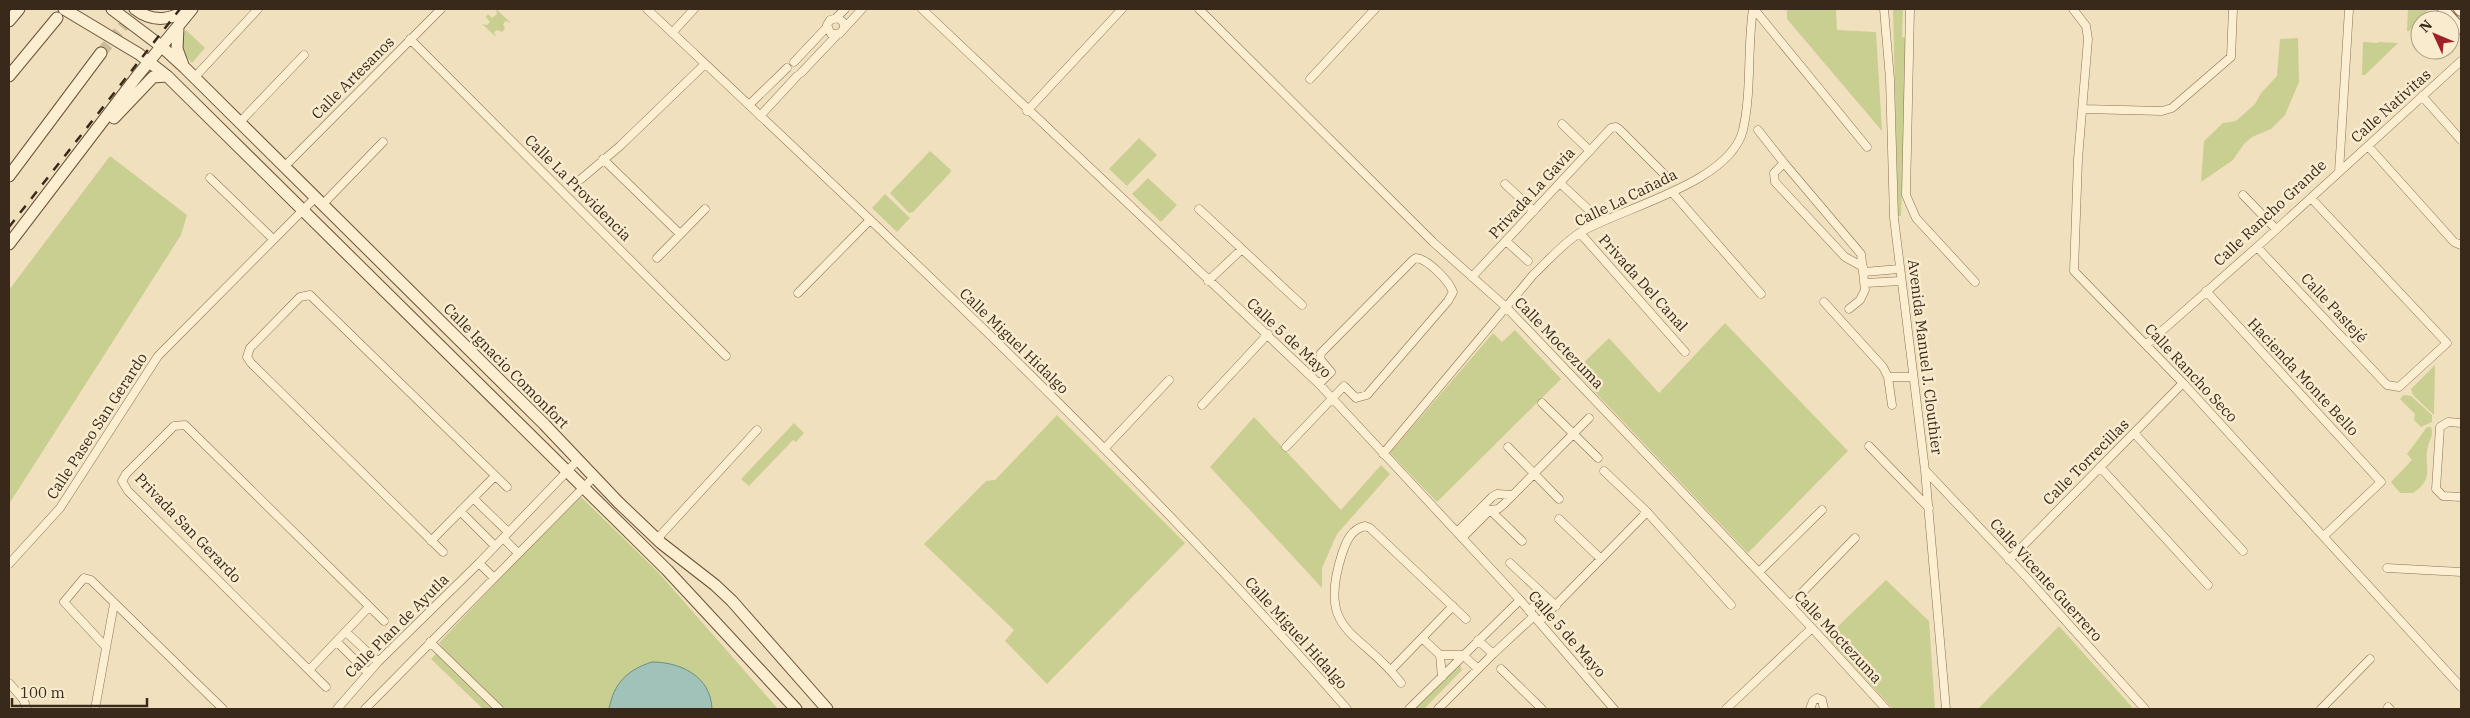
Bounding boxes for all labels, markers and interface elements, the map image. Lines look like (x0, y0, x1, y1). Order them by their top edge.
north arrow (2410, 10, 2460, 60)
text: N (2415, 16, 2436, 36)
street label: Calle Artesanos (307, 32, 398, 123)
street label: Calle Nativitas (2347, 65, 2435, 147)
street label: Calle La Providencia (521, 130, 636, 245)
street label: Privada La Gavia (1484, 143, 1579, 242)
street label: Calle Rancho Grande (2209, 155, 2330, 270)
street label: Calle La Cañada (1571, 165, 1680, 231)
street label: Privada Del Canal (1595, 230, 1692, 335)
street label: Avenida Manuel J. Clouthier (1904, 258, 1947, 456)
street label: Calle Pastejé (2297, 269, 2372, 347)
street label: Calle Miguel Hidalgo (956, 284, 1073, 398)
street label: Calle Moctezuma (1511, 293, 1608, 393)
street label: Calle 5 de Mayo (1243, 294, 1336, 382)
street label: Calle Ignacio Comonfort (440, 299, 573, 432)
street label: Hacienda Monte Bello (2244, 314, 2363, 440)
street label: Calle Rancho Seco (2141, 319, 2242, 426)
street label: Calle Paseo San Gerardo (42, 349, 151, 503)
street label: Calle Torrecillas (2039, 415, 2133, 509)
street label: Privada San Gerardo (131, 469, 246, 587)
street label: Calle Vicente Guerrero (1986, 514, 2107, 645)
street label: Calle Plan de Ayutla (341, 570, 453, 682)
street label: Calle Miguel Hidalgo (1241, 573, 1352, 693)
street label: Calle 5 de Mayo (1524, 586, 1610, 681)
street label: Calle Moctezuma (1790, 586, 1886, 687)
scale bar (12, 676, 148, 708)
text: 100 m (20, 683, 65, 702)

